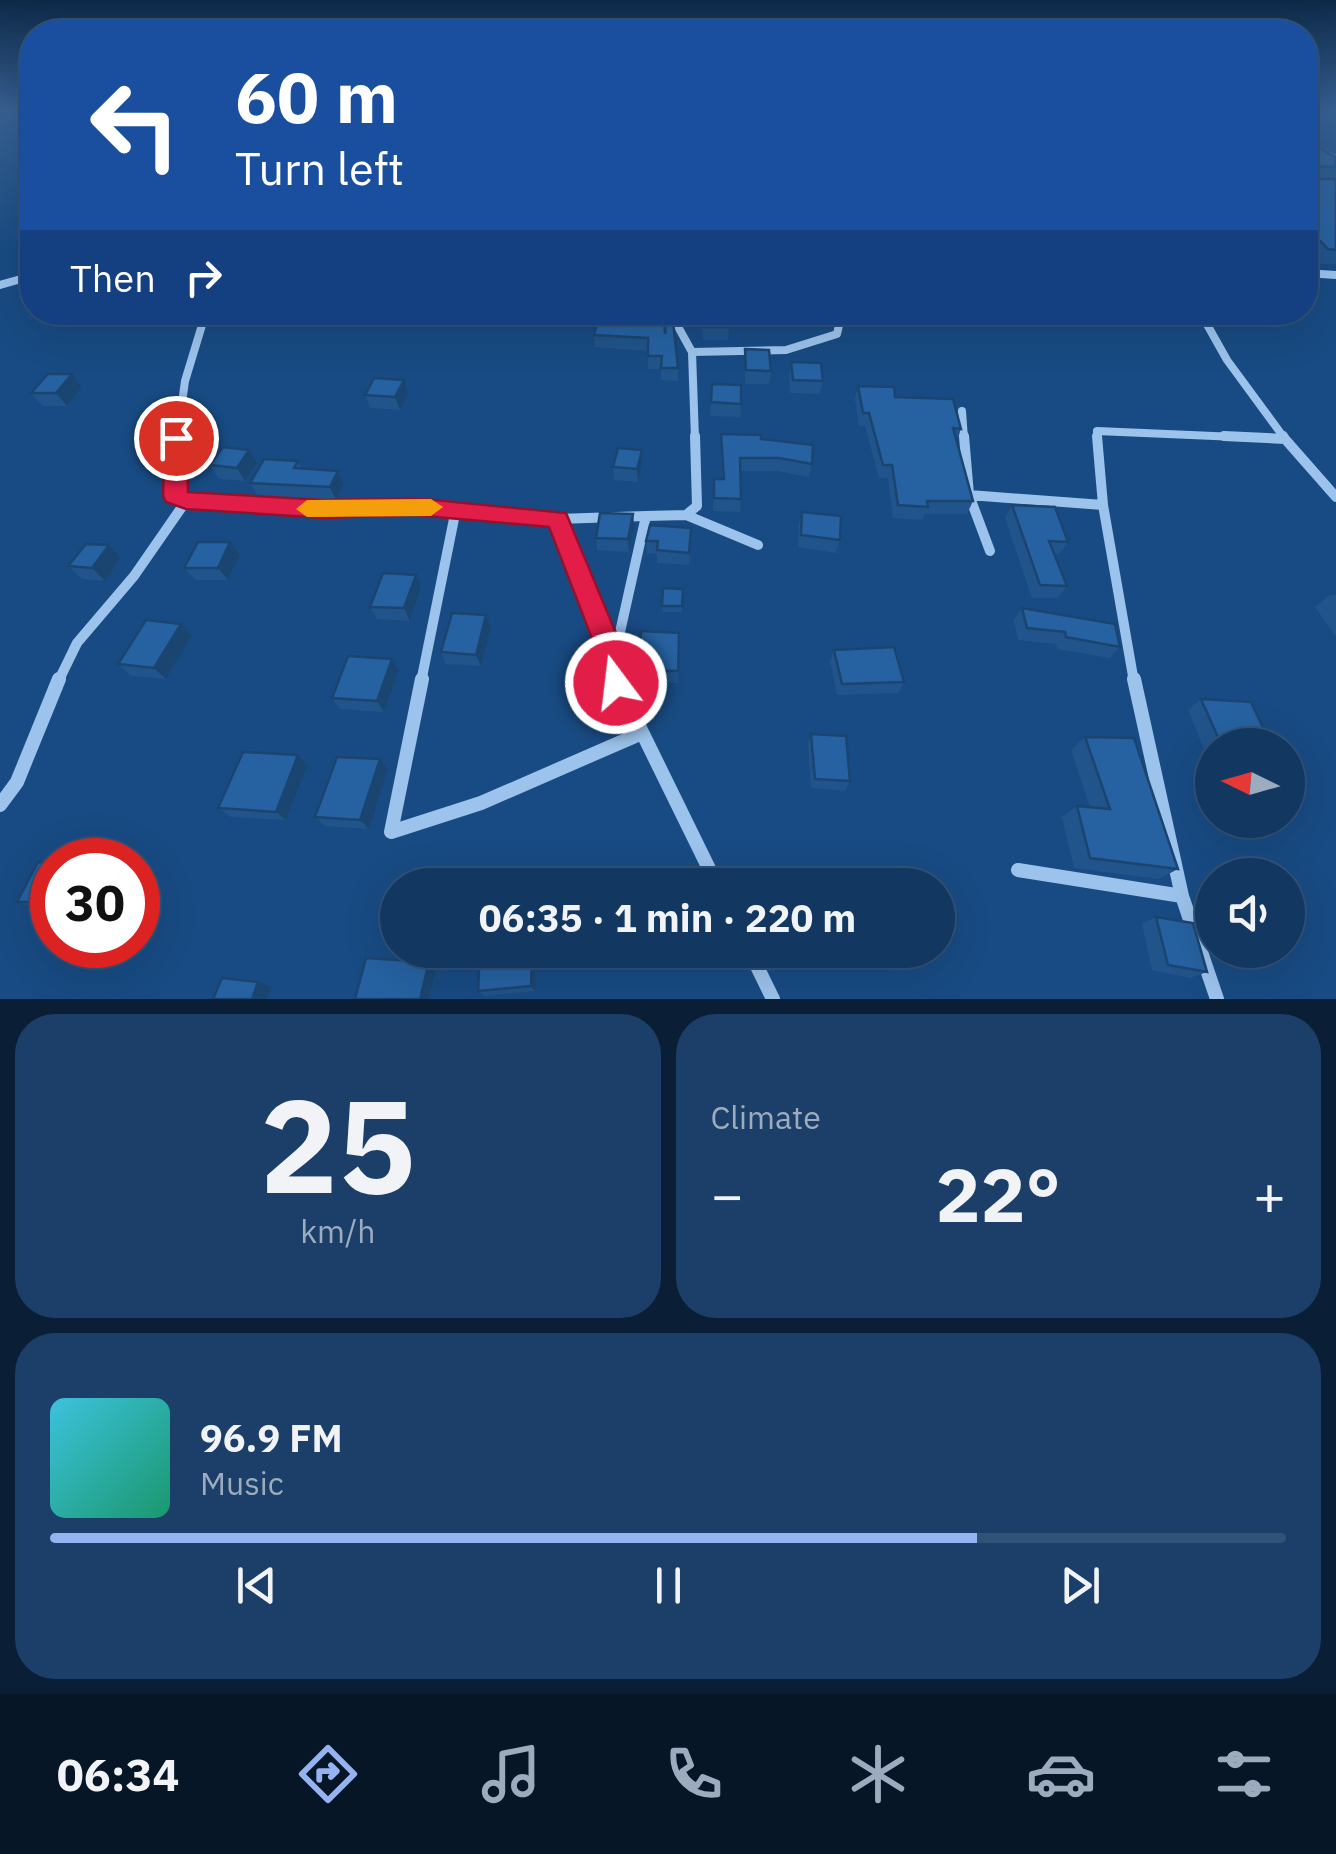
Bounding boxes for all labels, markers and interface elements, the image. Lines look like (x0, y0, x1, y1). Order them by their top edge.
text: 60 m (235, 51, 398, 142)
icon: left (70, 60, 200, 190)
text: Turn left (235, 139, 404, 197)
icon: right (176, 250, 231, 305)
text: Then (70, 253, 156, 302)
pin (134, 396, 219, 481)
icon: arrive (149, 411, 204, 466)
position arrow (564, 631, 668, 735)
north arrow (1195, 728, 1305, 838)
map controls (1195, 728, 1305, 968)
speed limit sign: 30 (30, 838, 160, 968)
button: sound (1195, 858, 1305, 968)
text: 06:35 · 1 min · 220 m (479, 893, 856, 942)
text: 25 (260, 1060, 416, 1229)
text: Climate (711, 1096, 821, 1138)
text: 22° (936, 1145, 1061, 1243)
text: − (711, 1159, 744, 1230)
text: + (1253, 1159, 1286, 1230)
text: km/h (300, 1210, 375, 1252)
text: 96.9 FM (200, 1413, 343, 1462)
text: Music (200, 1462, 284, 1504)
icon: previous (229, 1558, 284, 1613)
icon: pause (641, 1558, 696, 1613)
icon: next (1053, 1558, 1108, 1613)
icon: directions (293, 1739, 363, 1809)
icon: music (476, 1739, 546, 1809)
icon: phone (659, 1739, 729, 1809)
icon: climate (843, 1739, 913, 1809)
icon: car (1026, 1739, 1096, 1809)
icon: filters (1209, 1739, 1279, 1809)
text: 06:34 (57, 1745, 180, 1803)

